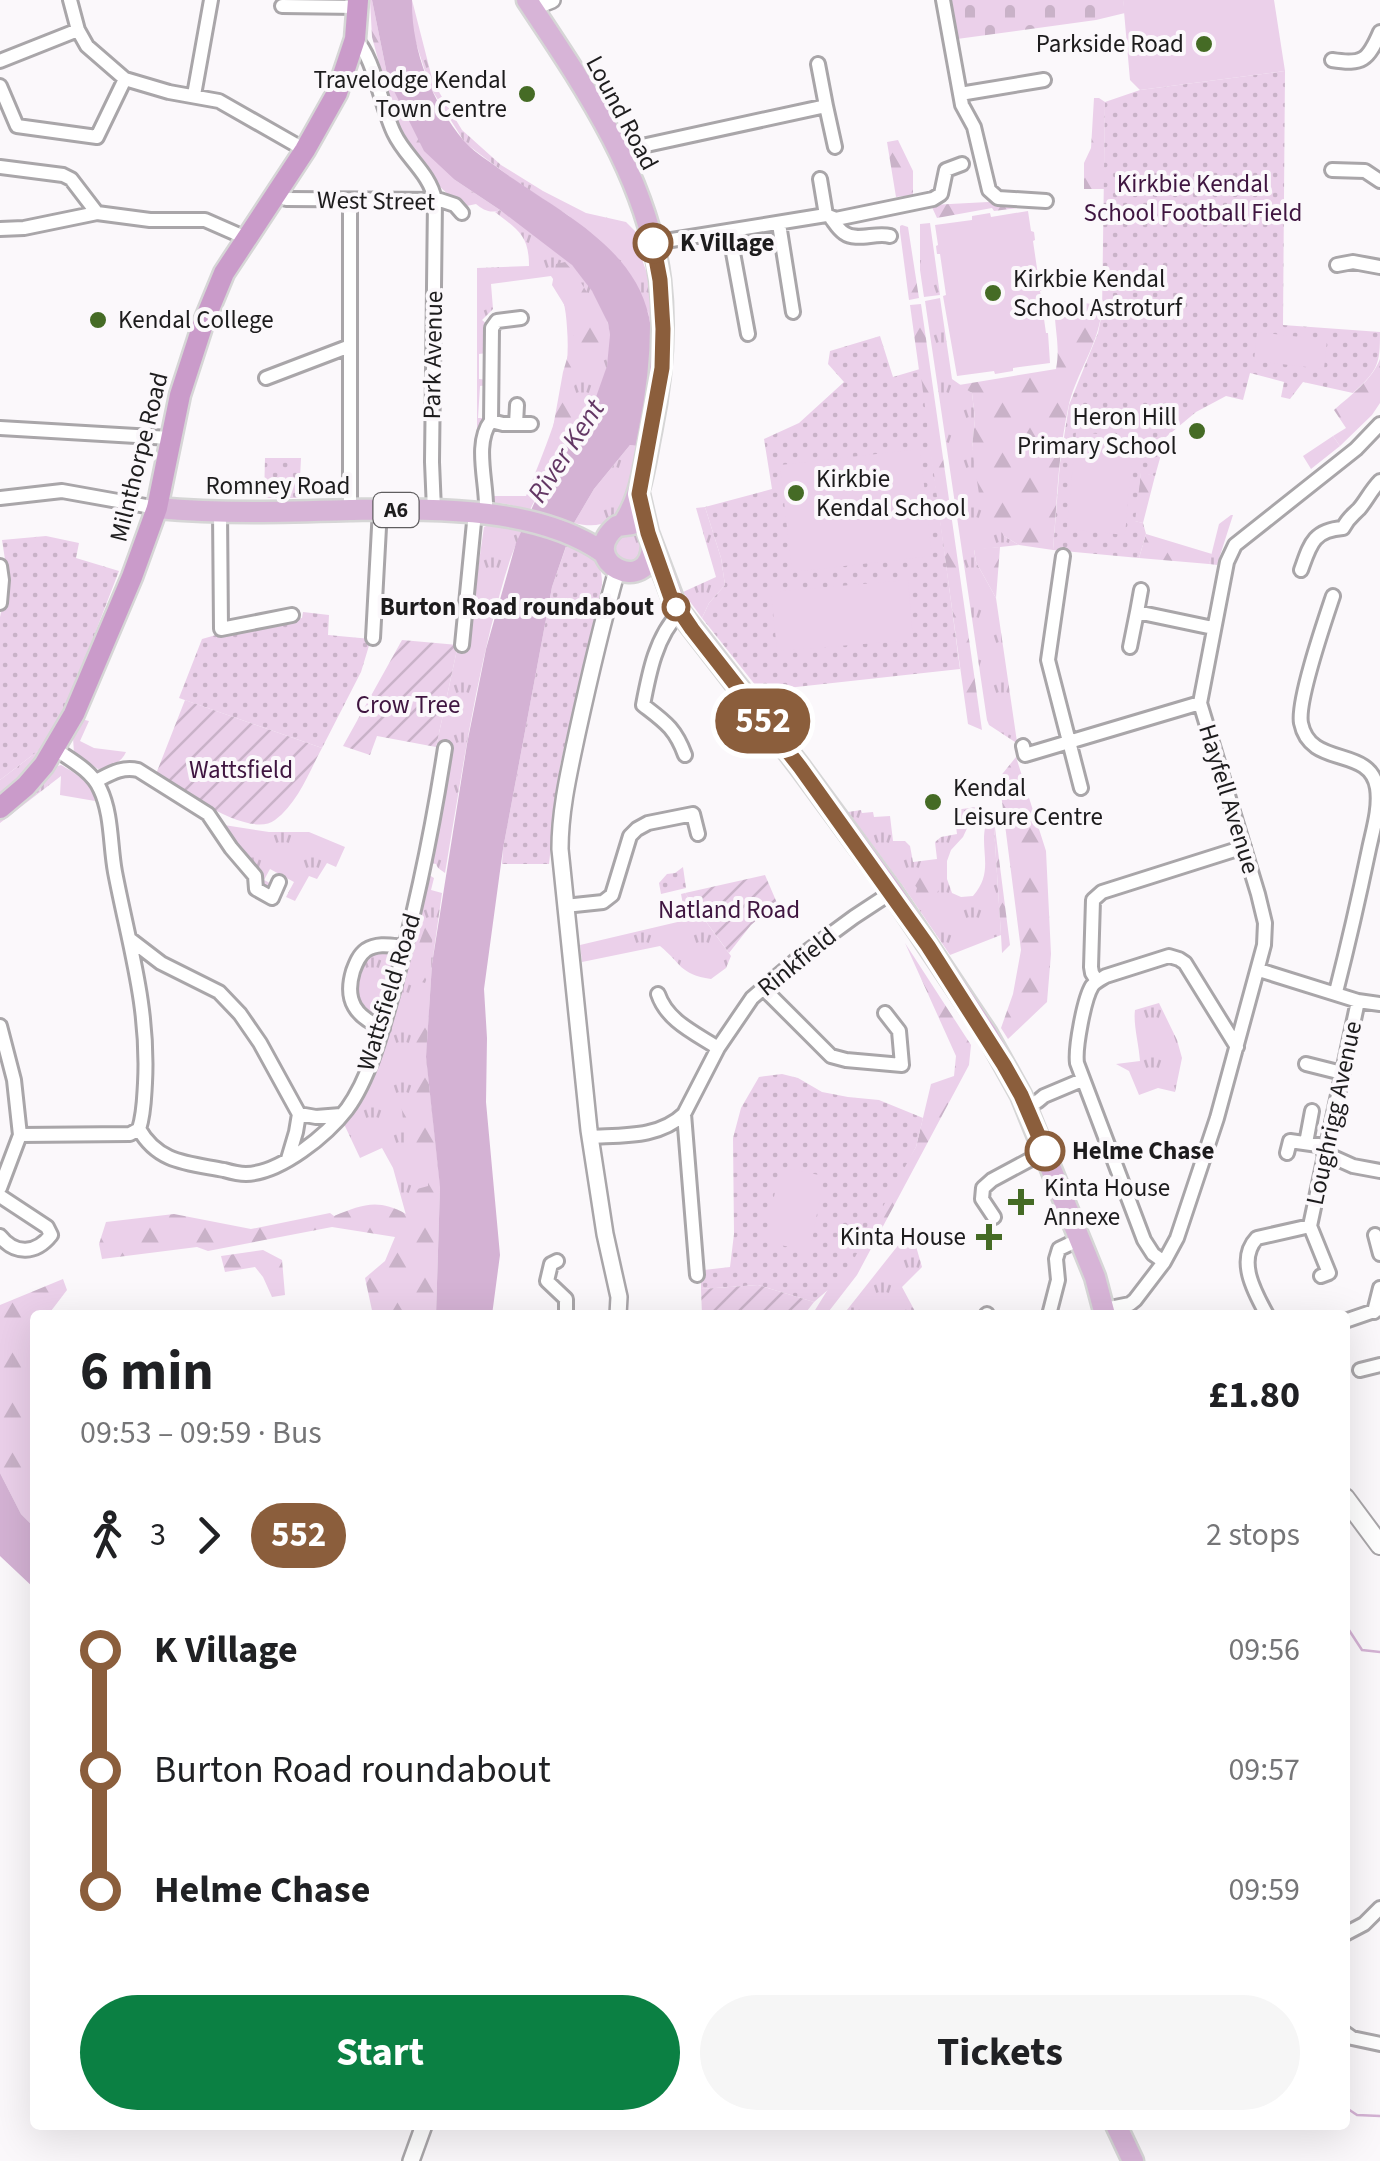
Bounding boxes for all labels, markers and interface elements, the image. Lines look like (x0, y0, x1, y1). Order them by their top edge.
place label: Parkside Road (1036, 26, 1184, 62)
marker: Parkside Road (1193, 33, 1215, 55)
street label: Lound Road (577, 49, 667, 177)
place label: Travelodge Kendal Town Centre (313, 62, 507, 127)
marker: Travelodge Kendal Town Centre (516, 83, 538, 105)
park label: Kirkbie Kendal School Football Field (1084, 166, 1302, 231)
street label: West Street (317, 182, 436, 220)
marker: K Village (634, 224, 672, 262)
place label: K Village (680, 225, 775, 261)
place label: Kirkbie Kendal School Astroturf (1013, 261, 1183, 326)
marker: Kirkbie Kendal School Astroturf (982, 282, 1004, 304)
street label: Park Avenue (414, 290, 452, 420)
place label: Kendal College (118, 302, 274, 338)
marker: Kendal College (87, 309, 109, 331)
street label: Milnthorpe Road (101, 368, 177, 546)
water label: River Kent (518, 391, 615, 510)
place label: Heron Hill Primary School (1017, 399, 1177, 464)
marker: Heron Hill Primary School (1186, 420, 1208, 442)
place label: Kirkbie Kendal School (816, 461, 966, 526)
street label: Romney Road (206, 468, 350, 504)
marker: Kirkbie Kendal School (785, 482, 807, 504)
road number: A6 (374, 493, 418, 527)
place label: Burton Road roundabout (380, 589, 654, 625)
marker: Burton Road roundabout (663, 594, 689, 620)
park label: Crow Tree (356, 687, 460, 723)
line badge: 552 (706, 688, 820, 754)
text: 552 (735, 696, 791, 746)
street label: Hayfell Avenue (1189, 720, 1269, 878)
park label: Wattsfield (189, 752, 293, 788)
place label: Kendal Leisure Centre (953, 770, 1103, 835)
marker: Kendal Leisure Centre (922, 791, 944, 813)
park label: Natland Road (658, 892, 800, 928)
street label: Wattsfield Road (348, 909, 430, 1075)
street label: Rinkfield (750, 919, 844, 1005)
street label: Loughrigg Avenue (1297, 1018, 1371, 1208)
marker: Helme Chase (1026, 1132, 1064, 1170)
place label: Helme Chase (1072, 1133, 1214, 1169)
place label: Kinta House Annexe (1044, 1170, 1170, 1235)
marker: Kinta House Annexe (1008, 1189, 1034, 1215)
place label: Kinta House (840, 1219, 966, 1255)
marker: Kinta House (976, 1224, 1002, 1250)
text: 6 min (80, 1333, 214, 1411)
text: £1.80 (1208, 1368, 1300, 1422)
text: 09:53 – 09:59 · Bus (80, 1410, 322, 1456)
icon: walk (80, 1508, 135, 1563)
icon: forward (181, 1508, 236, 1563)
text: 552 (271, 1510, 326, 1560)
text: 3 (150, 1512, 166, 1558)
text: 2 stops (1206, 1512, 1300, 1558)
text: K Village (154, 1623, 298, 1677)
text: 09:56 (1228, 1627, 1300, 1673)
text: Burton Road roundabout (154, 1743, 551, 1797)
text: 09:57 (1228, 1747, 1300, 1793)
text: Helme Chase (154, 1863, 370, 1917)
text: 09:59 (1228, 1867, 1300, 1913)
button: Start (80, 1995, 680, 2110)
button: Tickets (700, 1995, 1300, 2110)

